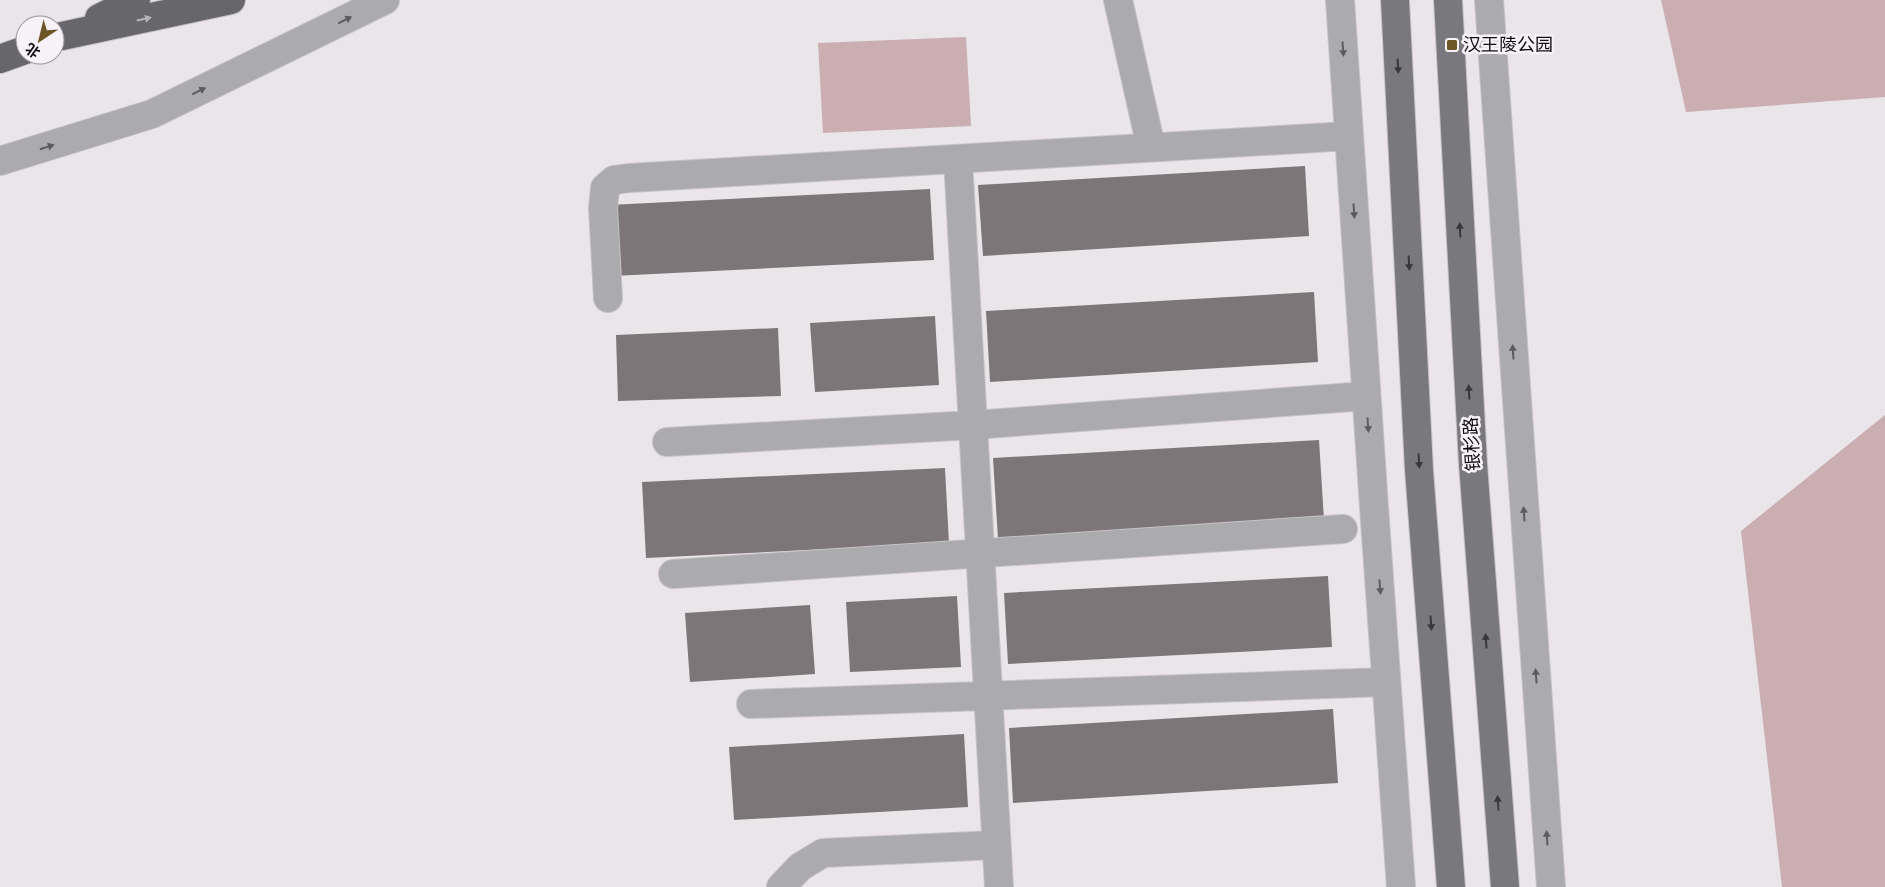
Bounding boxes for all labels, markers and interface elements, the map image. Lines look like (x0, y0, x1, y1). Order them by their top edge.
north arrow (15, 15, 65, 65)
one-way arrow (136, 15, 152, 23)
one-way arrow (338, 16, 352, 24)
place label: 汉王陵公园 (1463, 35, 1553, 55)
marker: 汉王陵公园 (1445, 38, 1459, 52)
text: 北 (22, 40, 43, 61)
one-way arrow (1339, 41, 1347, 57)
one-way arrow (1395, 58, 1403, 74)
one-way arrow (192, 87, 206, 95)
one-way arrow (39, 142, 54, 150)
one-way arrow (1350, 203, 1358, 219)
one-way arrow (1456, 222, 1464, 238)
one-way arrow (1405, 256, 1413, 272)
one-way arrow (1508, 344, 1516, 360)
one-way arrow (1464, 384, 1472, 400)
street label: 银杉路 (1461, 417, 1483, 471)
one-way arrow (1365, 418, 1373, 434)
one-way arrow (1415, 453, 1423, 469)
one-way arrow (1519, 506, 1527, 522)
one-way arrow (1376, 580, 1384, 596)
one-way arrow (1427, 615, 1435, 631)
one-way arrow (1482, 633, 1490, 649)
one-way arrow (1531, 668, 1539, 684)
one-way arrow (1494, 795, 1502, 811)
one-way arrow (1543, 830, 1551, 846)

